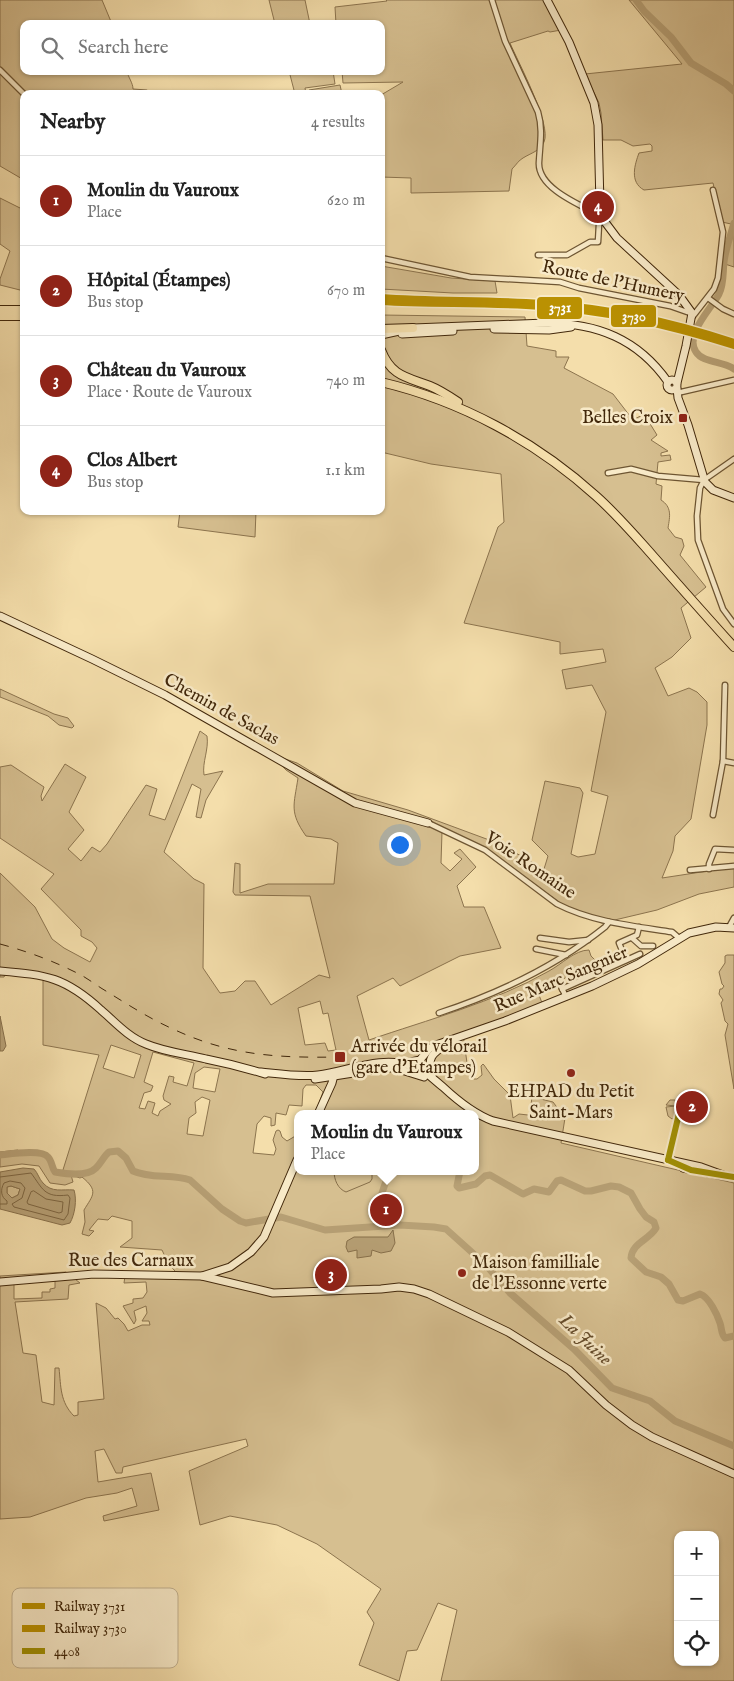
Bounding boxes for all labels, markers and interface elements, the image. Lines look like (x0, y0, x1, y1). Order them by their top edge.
search box (20, 20, 385, 75)
icon: search (38, 34, 66, 62)
text: Search here (78, 36, 169, 60)
text: Nearby (40, 109, 105, 136)
text: 4 results (311, 113, 365, 133)
text: Moulin du Vauroux (87, 179, 239, 203)
pin: 4 (582, 188, 614, 226)
text: 1 (53, 191, 59, 211)
text: 620 m (327, 191, 365, 211)
text: Place (87, 203, 122, 223)
street label: Route de l'Humery (540, 256, 686, 308)
text: Hôpital (Étampes) (87, 269, 231, 293)
text: 2 (52, 281, 60, 301)
text: 670 m (327, 281, 365, 301)
text: Bus stop (87, 293, 143, 313)
line badge: 3731 (536, 296, 583, 320)
text: 3731 (549, 299, 571, 317)
line badge: 3730 (610, 304, 657, 328)
text: 3730 (622, 308, 646, 326)
text: Château du Vauroux (87, 359, 246, 383)
text: 3 (53, 371, 59, 391)
text: 740 m (326, 371, 365, 391)
text: Place · Route de Vauroux (87, 383, 252, 403)
place label: Belles Croix (582, 407, 673, 430)
marker: Belles Croix (677, 412, 689, 424)
text: Clos Albert (87, 449, 177, 473)
text: 4 (52, 461, 60, 481)
text: 1.1 km (325, 461, 365, 481)
text: Bus stop (87, 473, 143, 493)
street label: Chemin de Saclas (159, 669, 283, 751)
street label: Voie Romaine (479, 827, 580, 905)
your location (387, 832, 413, 858)
street label: Rue Marc Sangnier (490, 941, 632, 1019)
place label: Arrivée du vélorail (gare d'Etampes) (350, 1036, 487, 1080)
marker: Arrivée du vélorail (gare d'Etampes) (333, 1050, 347, 1064)
marker: EHPAD du Petit Saint-Mars (565, 1067, 577, 1079)
place label: EHPAD du Petit Saint-Mars (508, 1081, 634, 1125)
pin: 2 (676, 1088, 708, 1126)
popup (294, 1110, 479, 1175)
text: Moulin du Vauroux (311, 1121, 462, 1145)
text: Place (311, 1145, 345, 1165)
pin: 1 (370, 1191, 402, 1229)
street label: Rue des Carnaux (68, 1250, 194, 1273)
place label: Maison familliale de l'Essonne verte (472, 1252, 607, 1296)
pin: 3 (315, 1256, 347, 1294)
marker: Maison familliale de l'Essonne verte (456, 1267, 468, 1279)
water label: La Juine (553, 1308, 617, 1372)
map controls (674, 1531, 719, 1666)
button: + (674, 1531, 719, 1576)
button: − (674, 1576, 719, 1621)
legend (12, 1588, 178, 1668)
text: Railway 3731 (54, 1598, 125, 1616)
text: Railway 3730 (54, 1620, 127, 1638)
button: locate (674, 1621, 719, 1666)
text: 4408 (54, 1643, 80, 1661)

